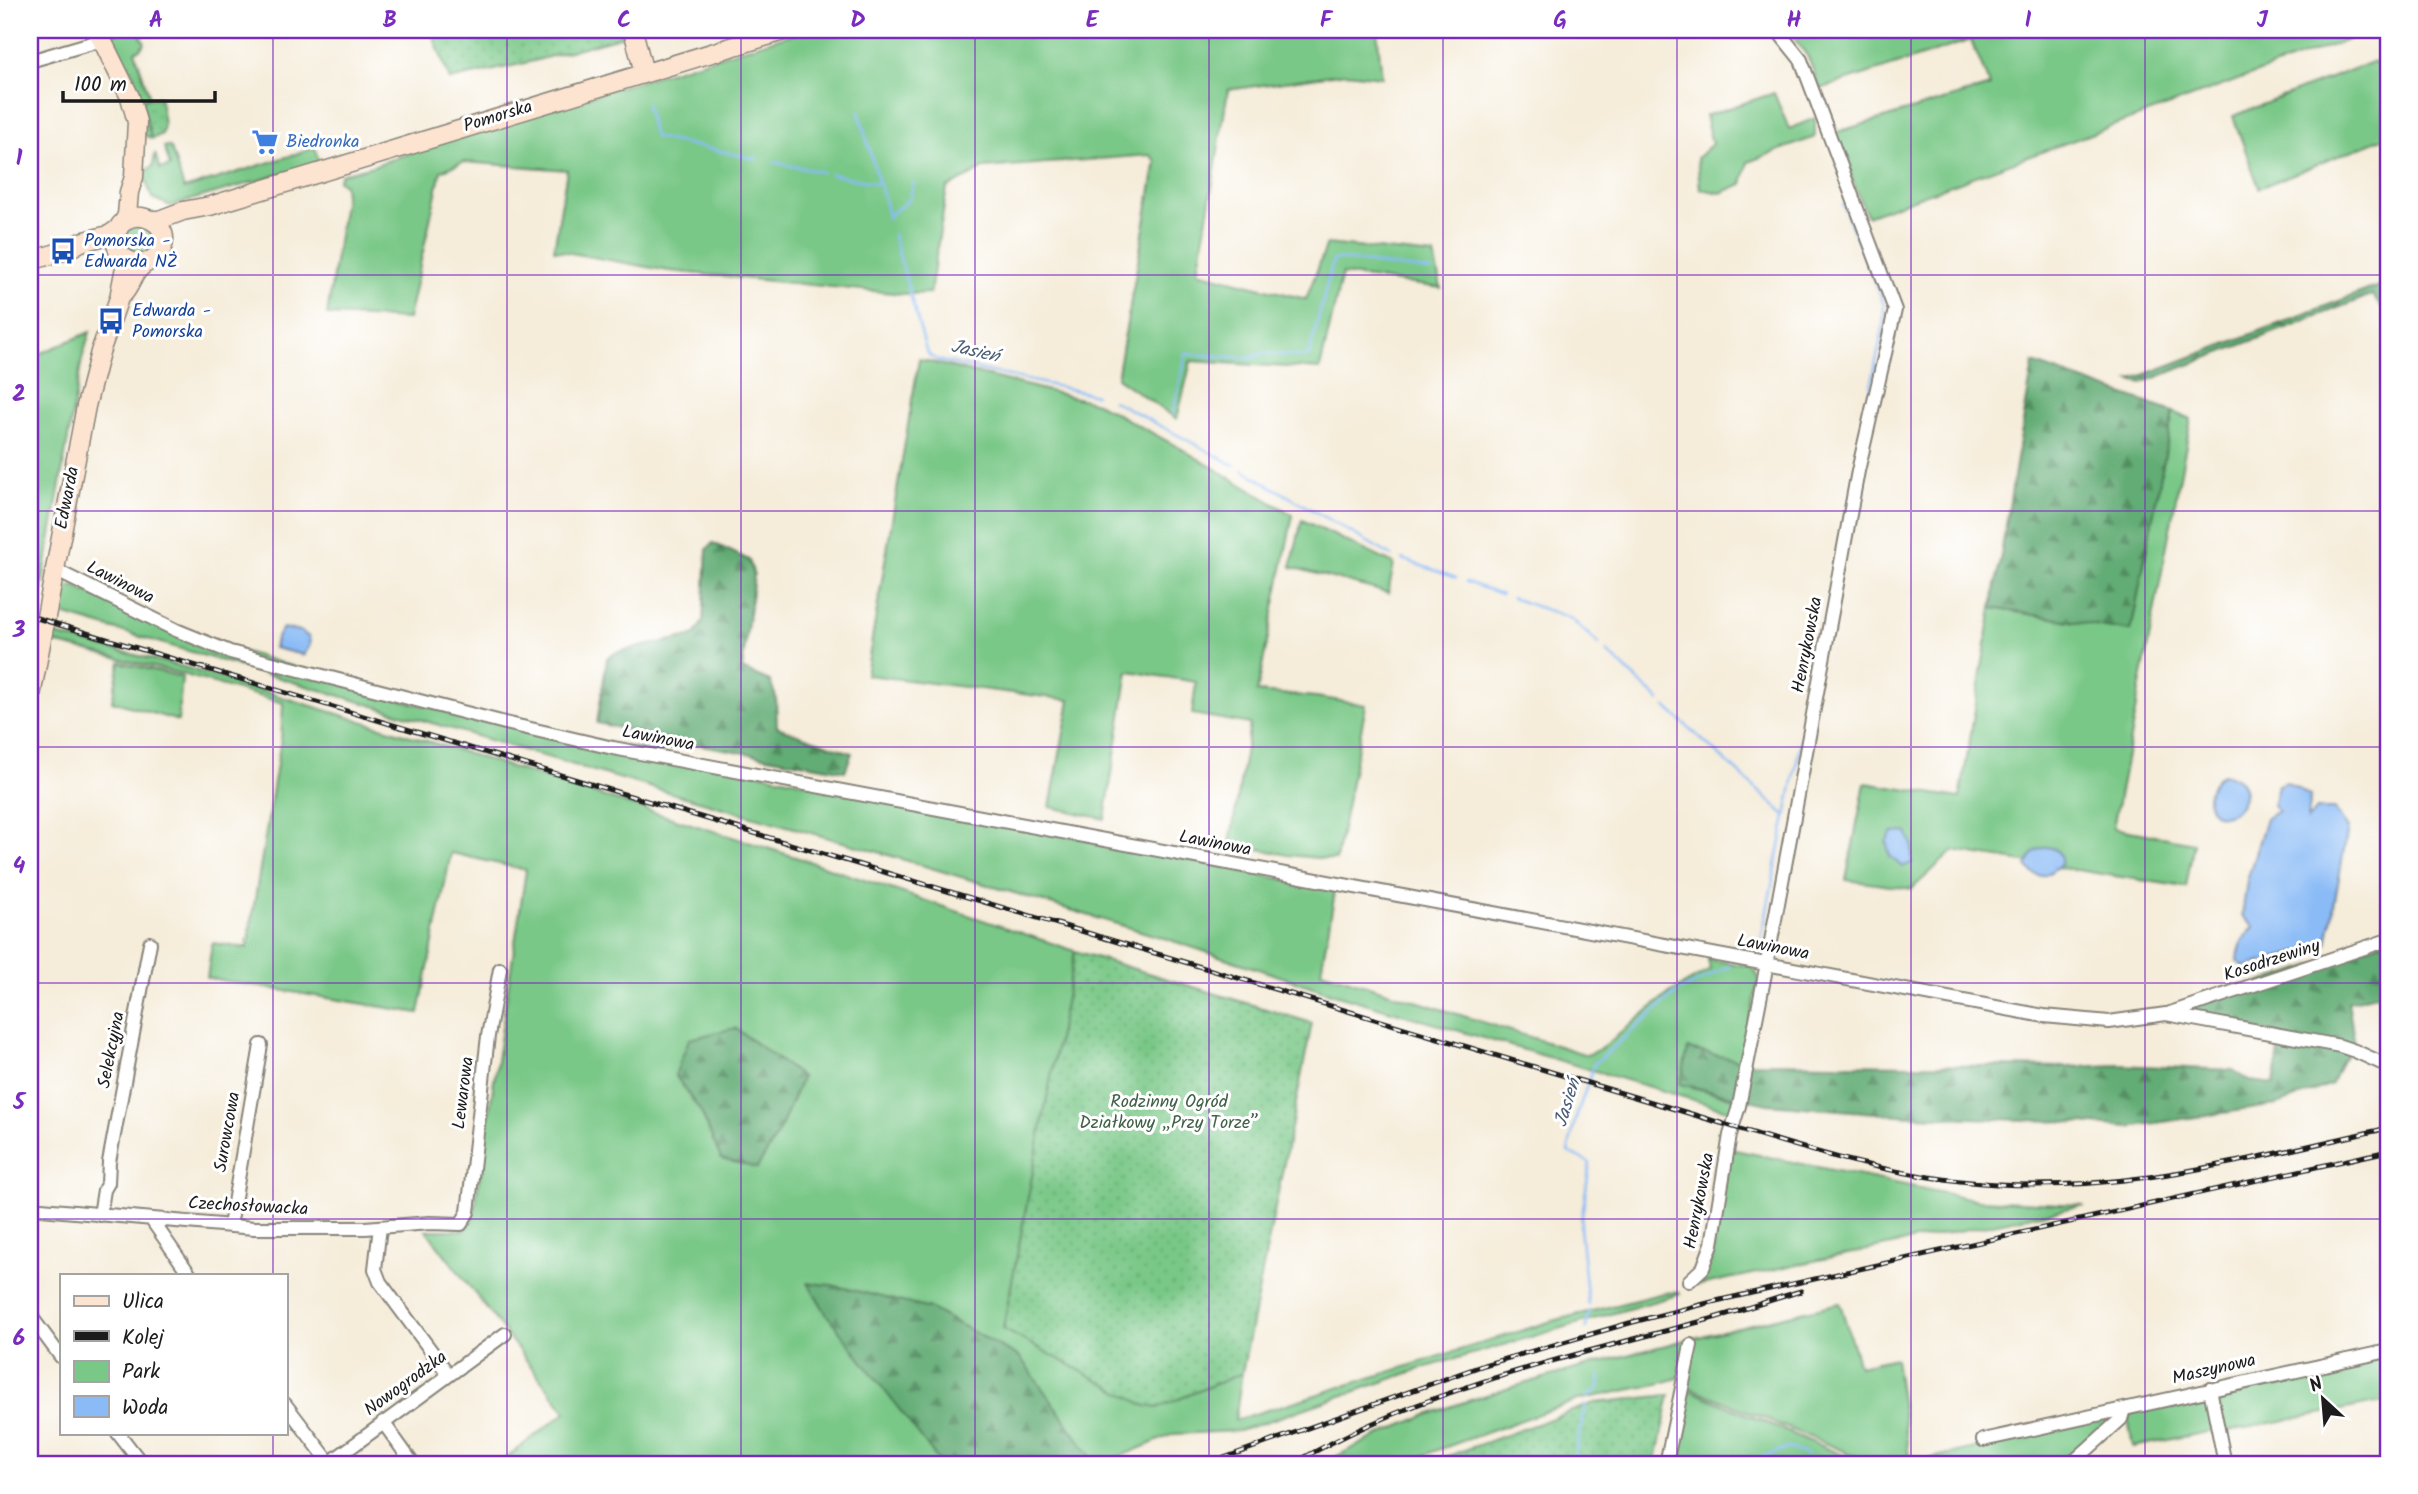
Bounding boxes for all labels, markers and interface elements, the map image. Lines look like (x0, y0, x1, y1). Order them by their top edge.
text: A (149, 3, 163, 39)
text: B (383, 3, 397, 39)
text: C (617, 3, 631, 39)
text: D (850, 3, 866, 39)
text: E (1086, 3, 1100, 39)
text: F (1320, 3, 1334, 39)
text: G (1553, 3, 1567, 39)
text: H (1787, 3, 1802, 39)
text: I (2024, 3, 2032, 39)
text: J (2256, 3, 2268, 39)
scale bar (63, 60, 215, 104)
text: 100 m (74, 69, 127, 102)
street label: Pomorska (460, 93, 536, 141)
supermarket icon: Biedronka (250, 127, 280, 157)
place label: Biedronka (286, 128, 359, 157)
text: 1 (16, 141, 23, 177)
place label: Pomorska - Edwarda NŻ (84, 227, 178, 277)
bus stop icon: Pomorska - Edwarda NŻ (48, 236, 78, 266)
place label: Edwarda - Pomorska (132, 297, 211, 347)
bus stop icon: Edwarda - Pomorska (96, 306, 126, 336)
water label: Jasień (948, 332, 1005, 373)
text: 2 (12, 377, 26, 413)
street label: Edwarda (48, 464, 88, 532)
street label: Lawinowa (81, 554, 159, 612)
street label: Henrykowska (1784, 594, 1832, 696)
text: 3 (12, 613, 26, 649)
street label: Lawinowa (619, 718, 697, 760)
street label: Lawinowa (1176, 823, 1254, 865)
text: 4 (13, 849, 26, 885)
street label: Lawinowa (1734, 927, 1812, 969)
street label: Kosodrzewiny (2220, 932, 2325, 990)
street label: Selekcyjna (90, 1009, 134, 1091)
street label: Lewarowa (445, 1055, 483, 1131)
water label: Jasień (1546, 1072, 1590, 1131)
text: 5 (12, 1085, 27, 1121)
park label: Rodzinny Ogród Działkowy „Przy Torze” (1079, 1088, 1259, 1138)
street label: Surowcowa (207, 1090, 249, 1174)
street label: Henrykowska (1676, 1150, 1724, 1252)
street label: Czechosłowacka (187, 1189, 309, 1225)
legend (60, 1274, 287, 1434)
text: Ulica (122, 1286, 164, 1319)
text: 6 (13, 1321, 25, 1357)
text: Kolej (122, 1322, 165, 1355)
street label: Nowogrodzka (358, 1344, 454, 1424)
street label: Maszynowa (2169, 1346, 2259, 1394)
text: Park (122, 1356, 160, 1389)
north arrow (2288, 1364, 2358, 1434)
text: N (2304, 1369, 2328, 1402)
text: Woda (122, 1392, 168, 1425)

